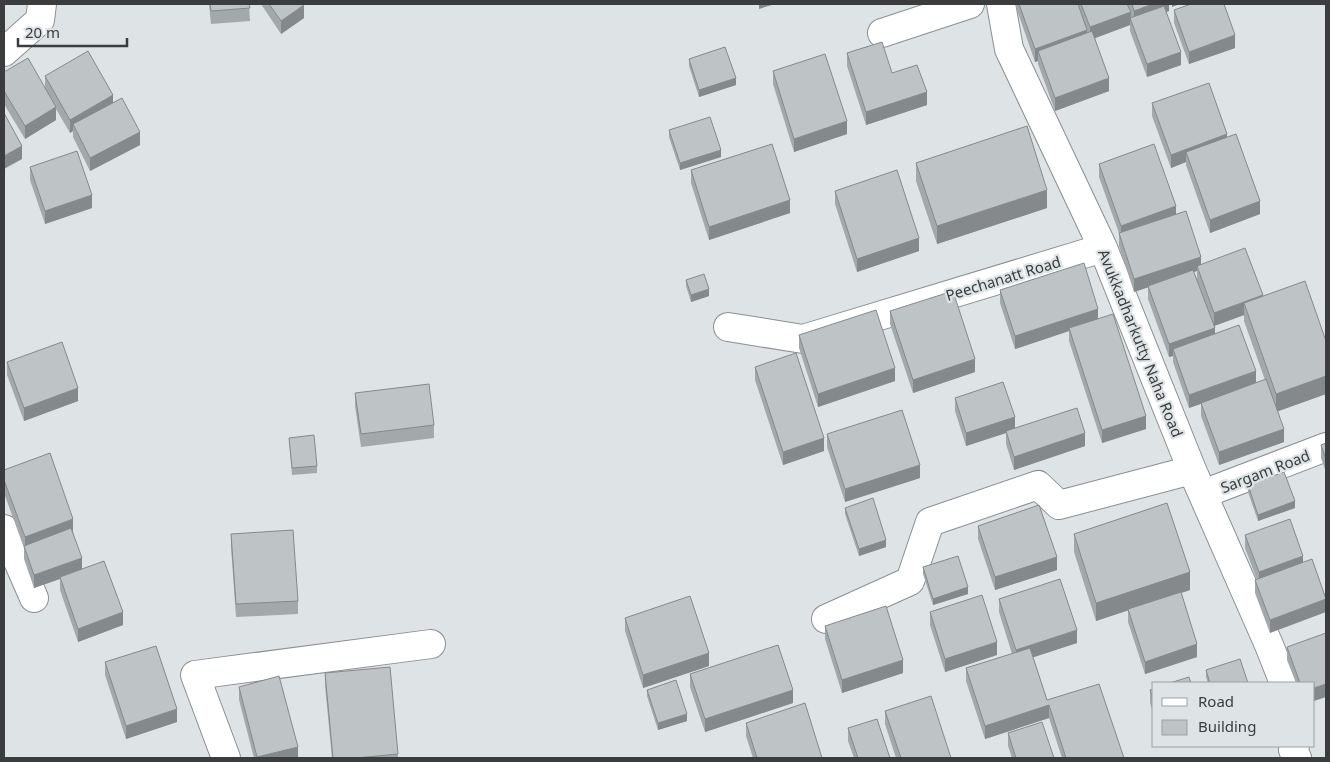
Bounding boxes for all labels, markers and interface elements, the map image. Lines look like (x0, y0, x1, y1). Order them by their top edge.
scale bar (18, 15, 126, 47)
text: 20 m (25, 22, 60, 42)
street label: Avukkadharkutty Naha Road (1094, 246, 1188, 440)
street label: Peechanatt Road (943, 251, 1063, 305)
street label: Sargam Road (1217, 445, 1313, 497)
legend (1152, 682, 1315, 747)
text: Road (1198, 691, 1234, 711)
text: Building (1198, 716, 1256, 736)

